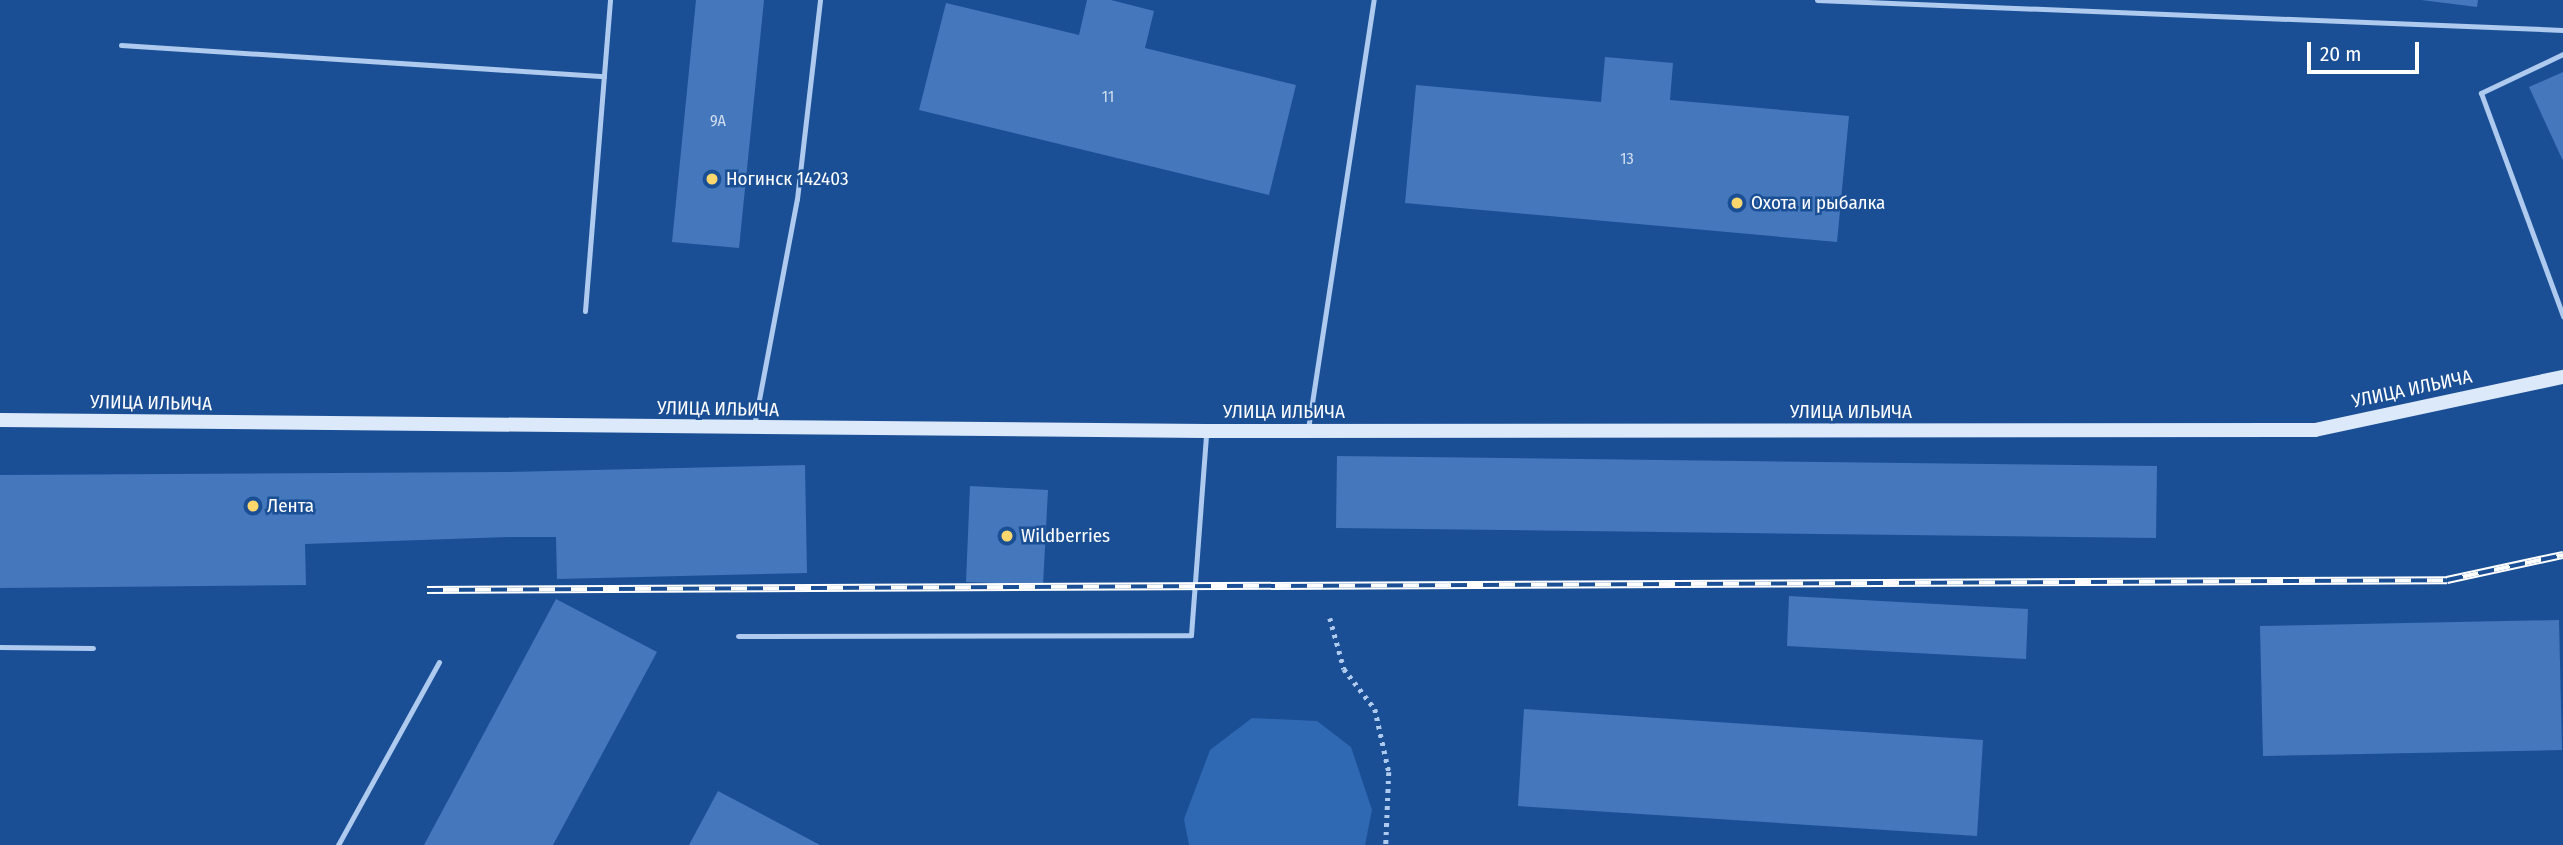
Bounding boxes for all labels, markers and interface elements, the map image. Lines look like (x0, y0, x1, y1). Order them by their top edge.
scale bar (2311, 28, 2423, 72)
text: 20 m (2320, 41, 2361, 67)
house number: 11 (1102, 87, 1114, 107)
house number: 9А (710, 111, 726, 131)
house number: 13 (1620, 149, 1634, 169)
place label: Ногинск 142403 (726, 168, 849, 190)
marker: Ногинск 142403 (704, 171, 720, 187)
place label: Охота и рыбалка (1751, 192, 1885, 214)
marker: Охота и рыбалка (1729, 195, 1745, 211)
street label: УЛИЦА ИЛЬИЧА (2350, 365, 2474, 413)
street label: УЛИЦА ИЛЬИЧА (90, 391, 212, 415)
street label: УЛИЦА ИЛЬИЧА (657, 397, 779, 421)
street label: УЛИЦА ИЛЬИЧА (1223, 401, 1345, 423)
street label: УЛИЦА ИЛЬИЧА (1790, 401, 1912, 423)
place label: Лента (267, 495, 314, 517)
marker: Лента (245, 498, 261, 514)
place label: Wildberries (1021, 525, 1110, 547)
marker: Wildberries (999, 528, 1015, 544)

